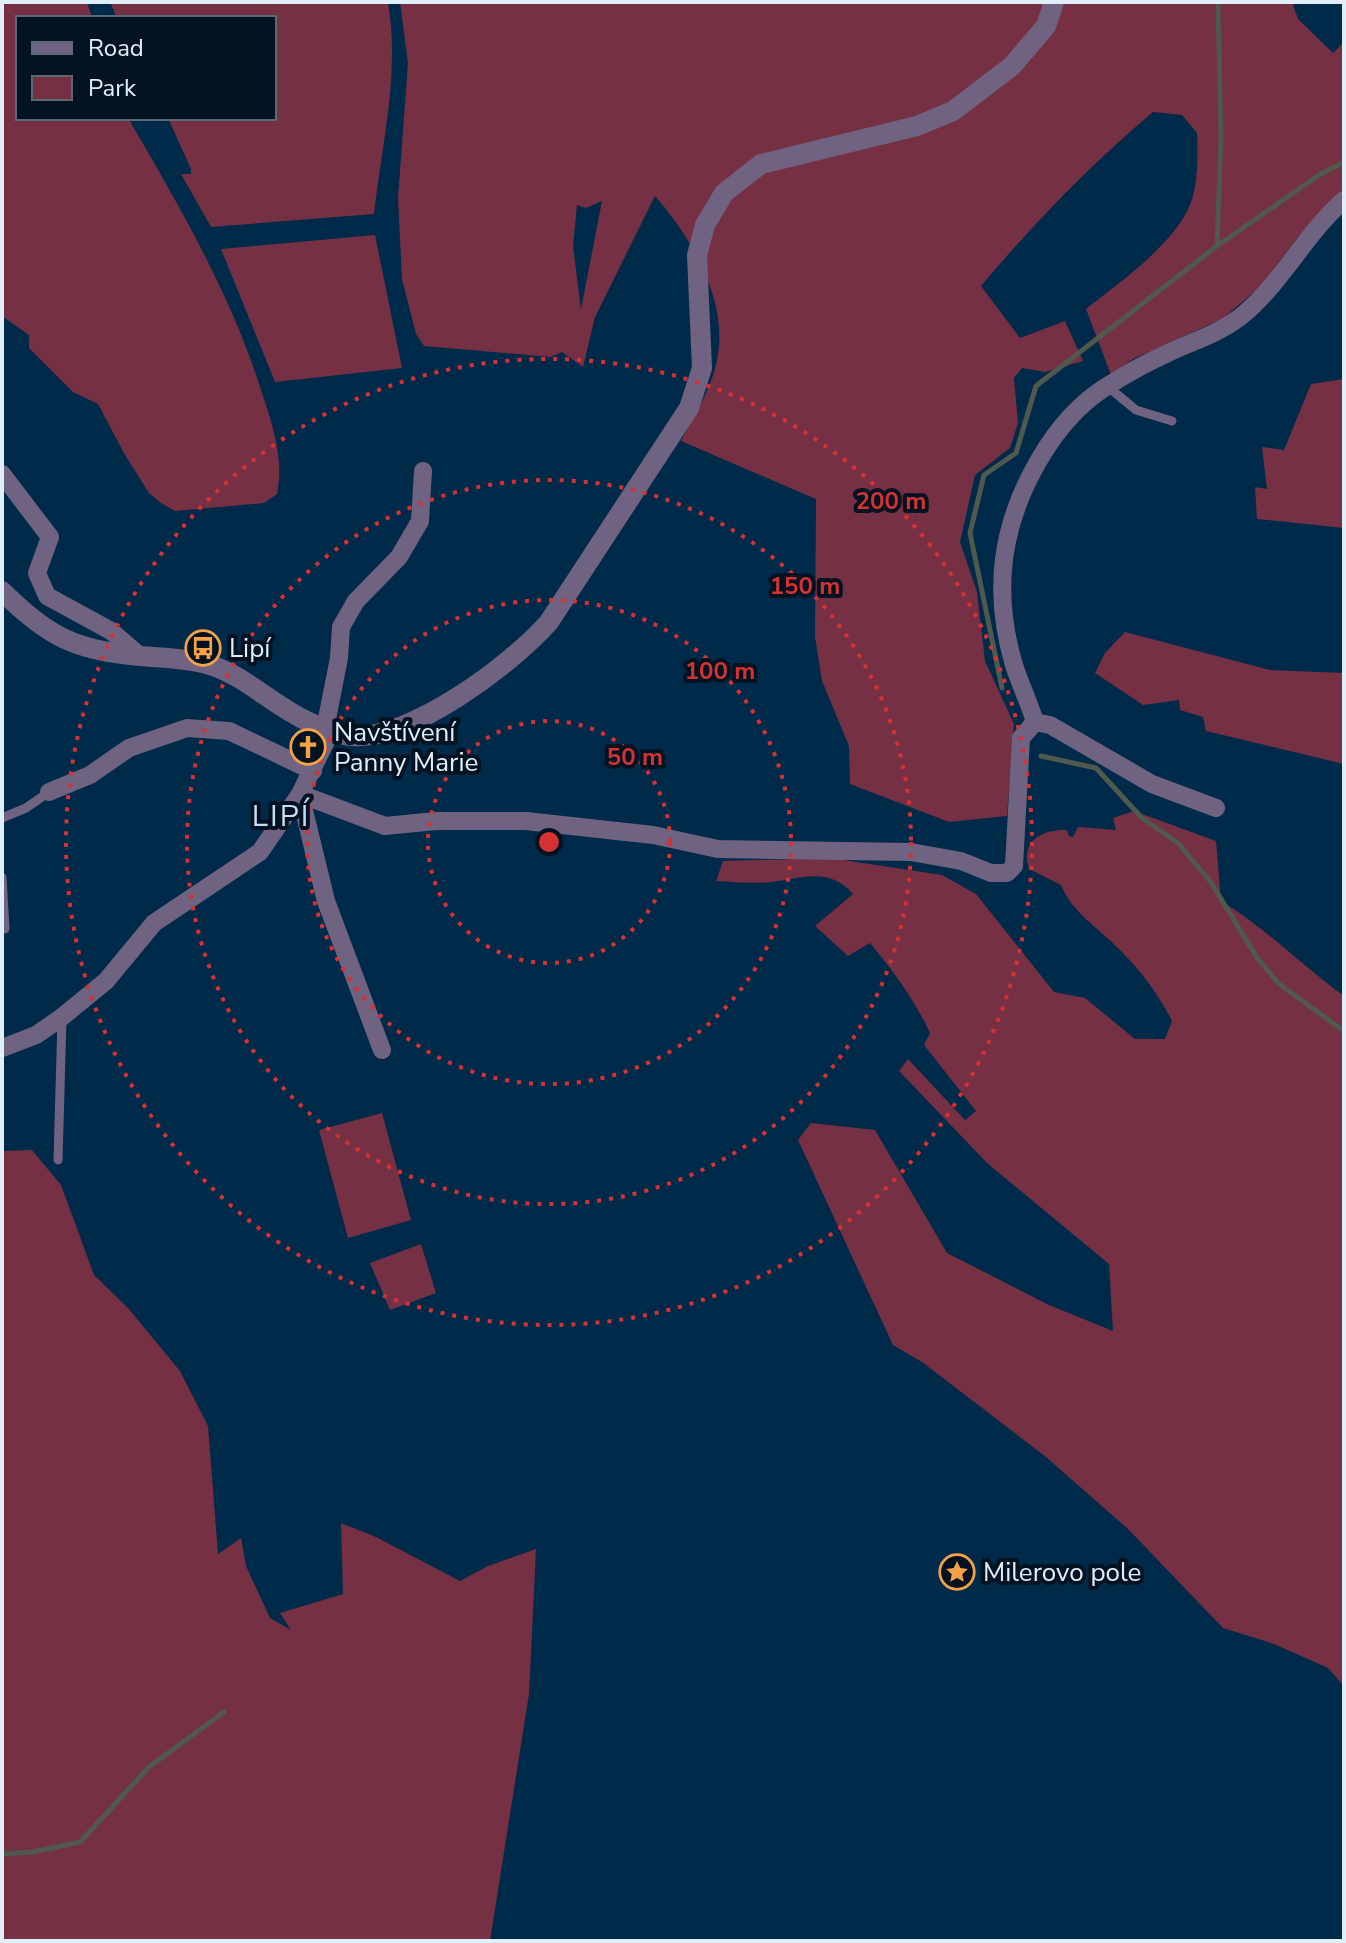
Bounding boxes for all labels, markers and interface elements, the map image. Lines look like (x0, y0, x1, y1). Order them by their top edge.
legend (16, 16, 276, 120)
text: Road (88, 32, 144, 64)
text: Park (88, 72, 137, 104)
text: 200 m (856, 485, 926, 517)
text: 150 m (770, 570, 840, 602)
bus stop icon: Lipí (184, 629, 222, 667)
place label: Lipí (229, 631, 272, 666)
text: 100 m (685, 655, 755, 687)
place label: Navštívení Panny Marie (334, 715, 478, 780)
church icon: Navštívení Panny Marie (289, 728, 327, 766)
text: 50 m (607, 741, 663, 773)
district label: LIPÍ (252, 796, 311, 837)
centre of rings (535, 828, 563, 856)
place icon: Milerovo pole (938, 1553, 976, 1591)
place label: Milerovo pole (983, 1555, 1141, 1590)

